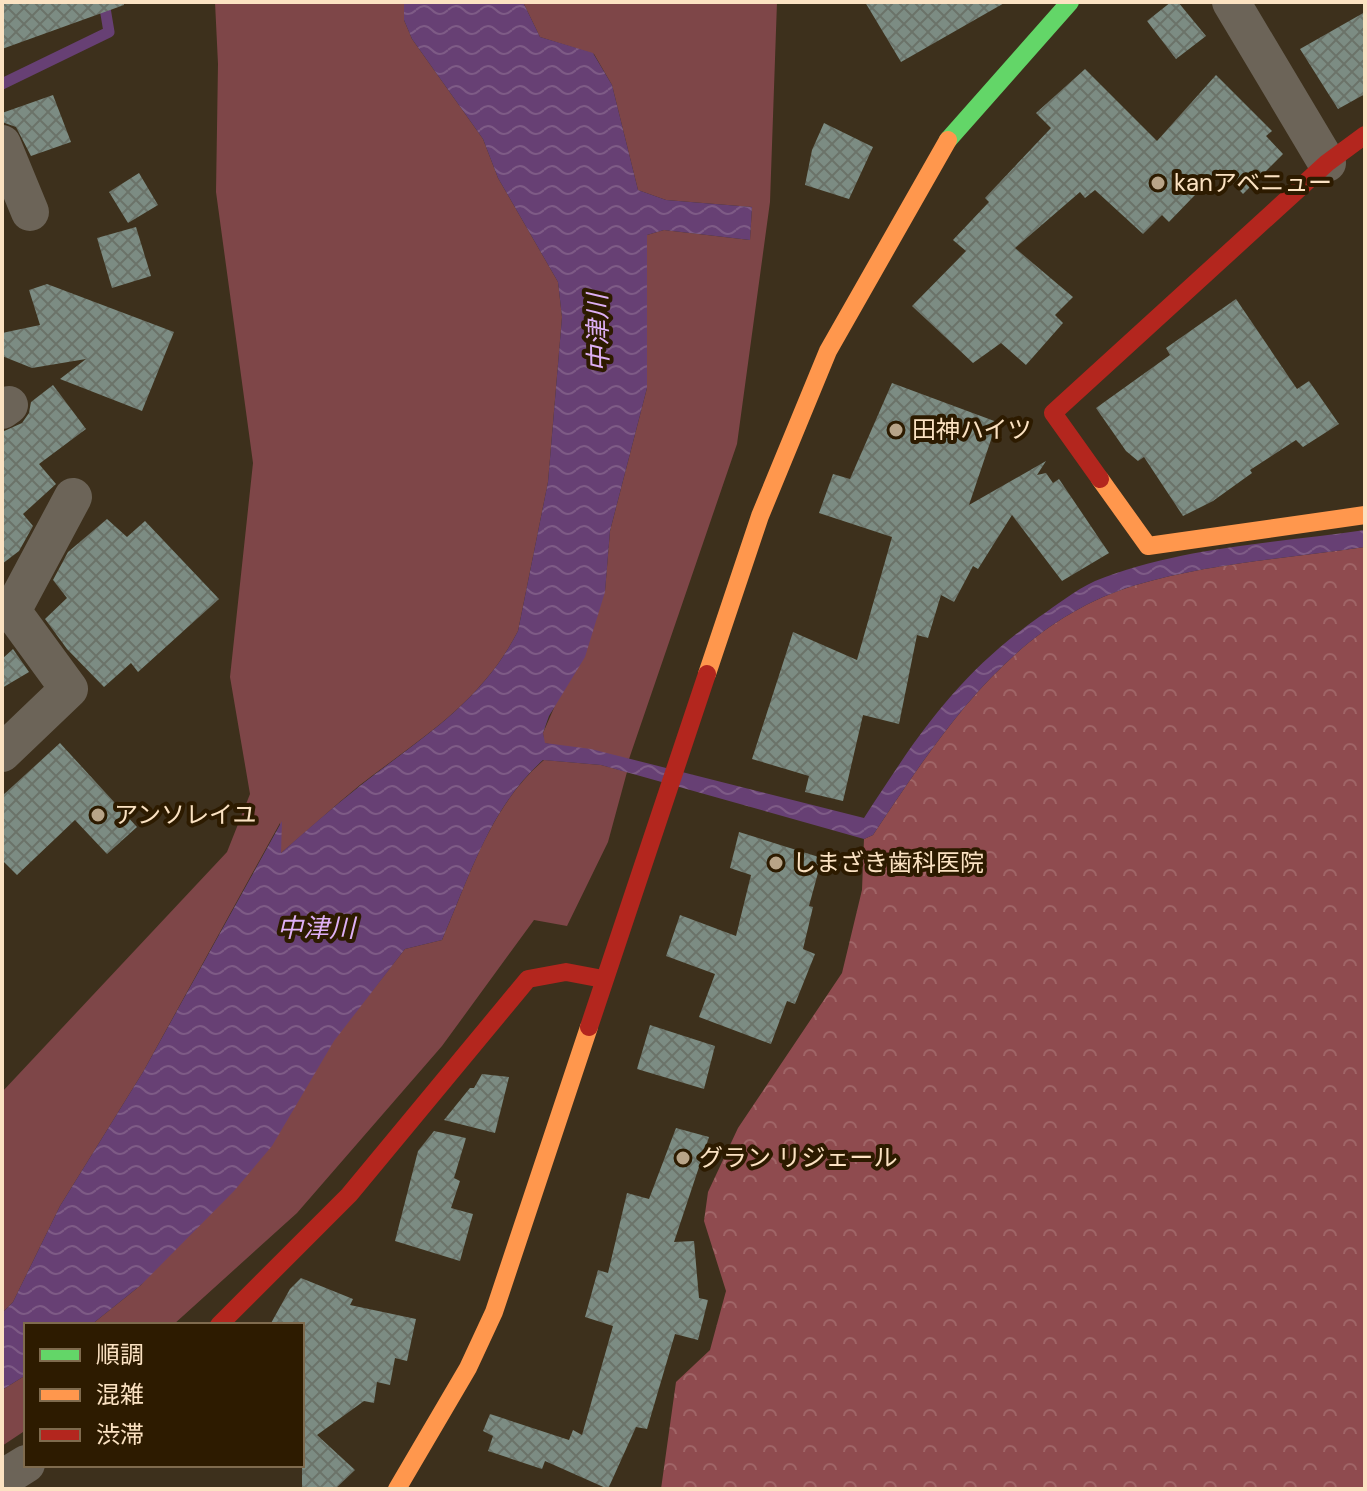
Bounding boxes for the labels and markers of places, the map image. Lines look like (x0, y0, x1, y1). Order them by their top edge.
place label: kanアベニュー (1174, 167, 1332, 198)
marker: kanアベニュー (1149, 174, 1167, 192)
place label: 田神ハイツ (912, 414, 1032, 445)
marker: 田神ハイツ (887, 421, 905, 439)
place label: アンソレイユ (114, 799, 257, 830)
marker: アンソレイユ (89, 806, 107, 824)
place label: しまざき歯科医院 (792, 847, 984, 878)
marker: しまざき歯科医院 (767, 854, 785, 872)
place label: グラン リジェール (699, 1142, 897, 1173)
marker: グラン リジェール (674, 1149, 692, 1167)

